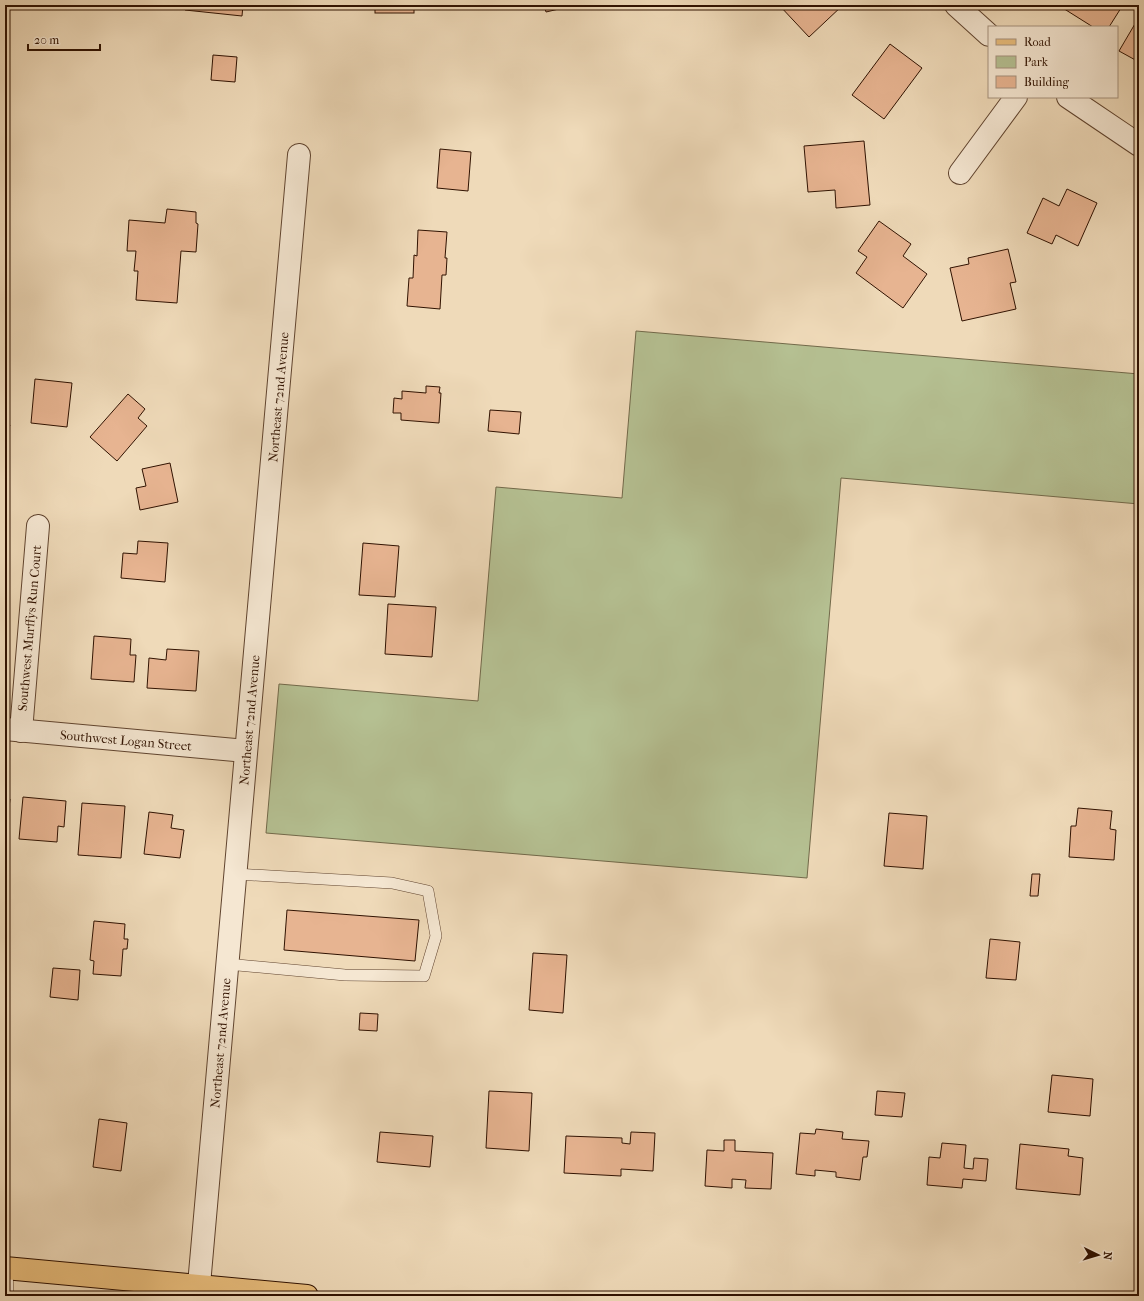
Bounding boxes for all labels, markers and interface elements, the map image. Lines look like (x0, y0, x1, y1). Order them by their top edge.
scale bar (28, 26, 100, 52)
legend (988, 26, 1118, 98)
text: 20 m (34, 33, 59, 47)
text: Road (1024, 35, 1051, 49)
text: Park (1024, 55, 1049, 69)
text: Building (1024, 75, 1069, 89)
street label: Northeast 72nd Avenue (265, 331, 292, 463)
street label: Southwest Murffys Run Court (15, 544, 44, 712)
street label: Northeast 72nd Avenue (236, 654, 263, 786)
street label: Southwest Logan Street (59, 727, 193, 754)
street label: Northeast 72nd Avenue (207, 977, 234, 1109)
north arrow (1078, 1235, 1118, 1275)
text: N (1101, 1251, 1114, 1261)

